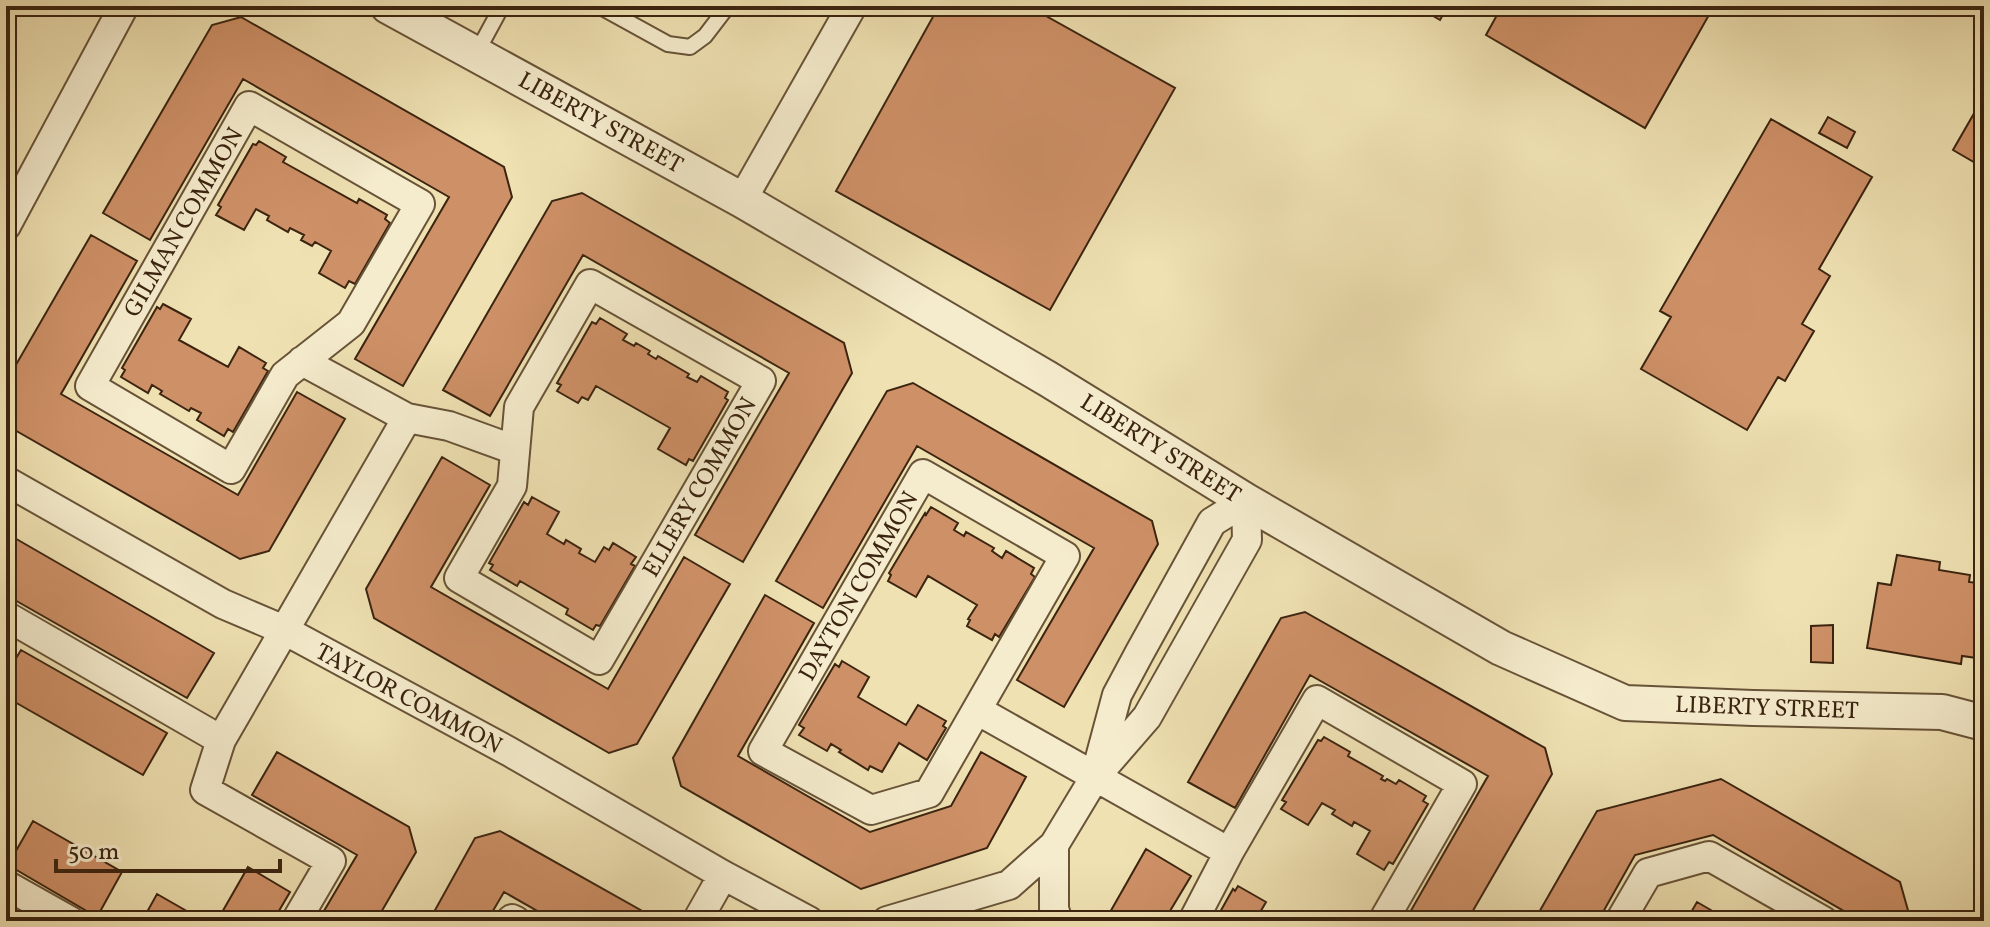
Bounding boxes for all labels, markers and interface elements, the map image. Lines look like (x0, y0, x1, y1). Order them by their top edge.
street label: LIBERTY STREET (511, 64, 689, 183)
street label: GILMAN COMMON (116, 122, 253, 324)
street label: LIBERTY STREET (1073, 387, 1247, 513)
street label: ELLERY COMMON (635, 392, 766, 584)
street label: DAYTON COMMON (792, 486, 928, 688)
street label: TAYLOR COMMON (309, 636, 508, 763)
street label: LIBERTY STREET (1674, 689, 1859, 729)
scale bar (56, 823, 280, 873)
text: 50 m (68, 836, 120, 870)

